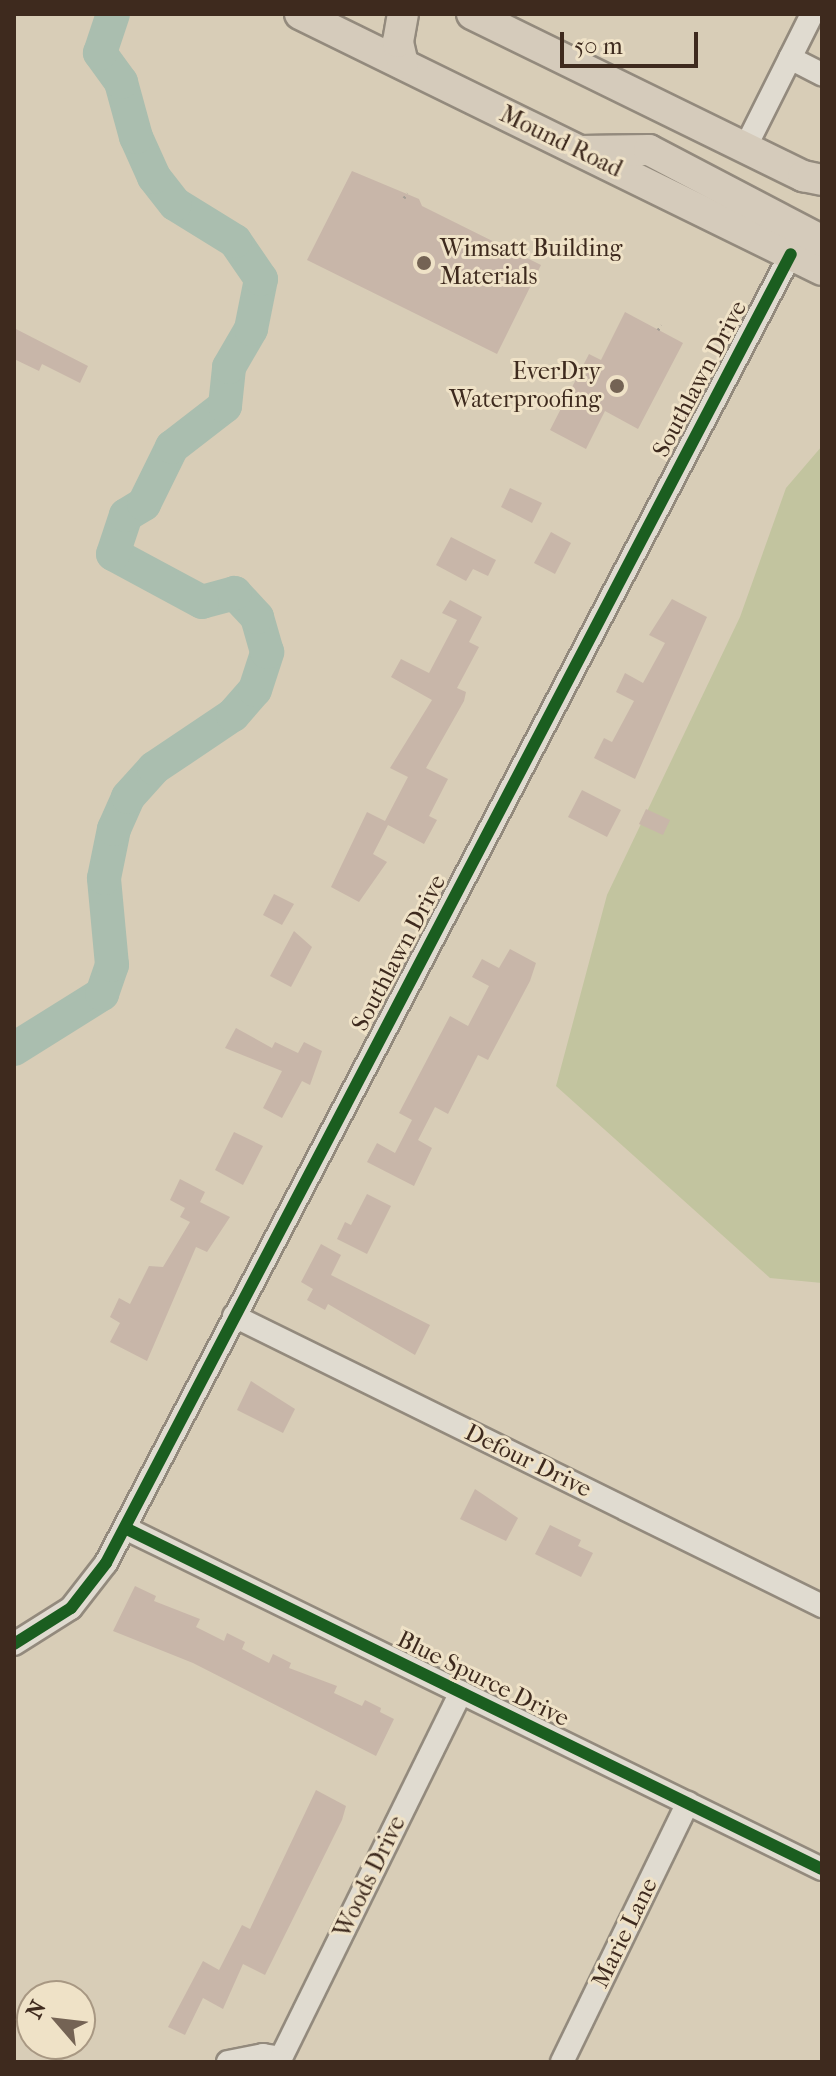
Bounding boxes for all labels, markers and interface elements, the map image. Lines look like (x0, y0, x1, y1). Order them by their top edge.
scale bar (564, 16, 702, 66)
text: 50 m (574, 32, 623, 60)
street label: Mound Road (495, 100, 627, 184)
place label: Wimsatt Building Materials (440, 235, 622, 291)
marker: Wimsatt Building Materials (415, 254, 433, 272)
street label: Southlawn Drive (647, 296, 753, 462)
place label: EverDry Waterproofing (449, 358, 601, 414)
marker: EverDry Waterproofing (608, 377, 626, 395)
street label: Southlawn Drive (346, 870, 452, 1036)
street label: Defour Drive (460, 1418, 596, 1504)
street label: Blue Spurce Drive (392, 1625, 574, 1733)
street label: Woods Drive (328, 1811, 412, 1943)
street label: Marie Lane (586, 1873, 664, 1993)
north arrow (16, 1980, 96, 2060)
text: N (21, 1996, 52, 2023)

